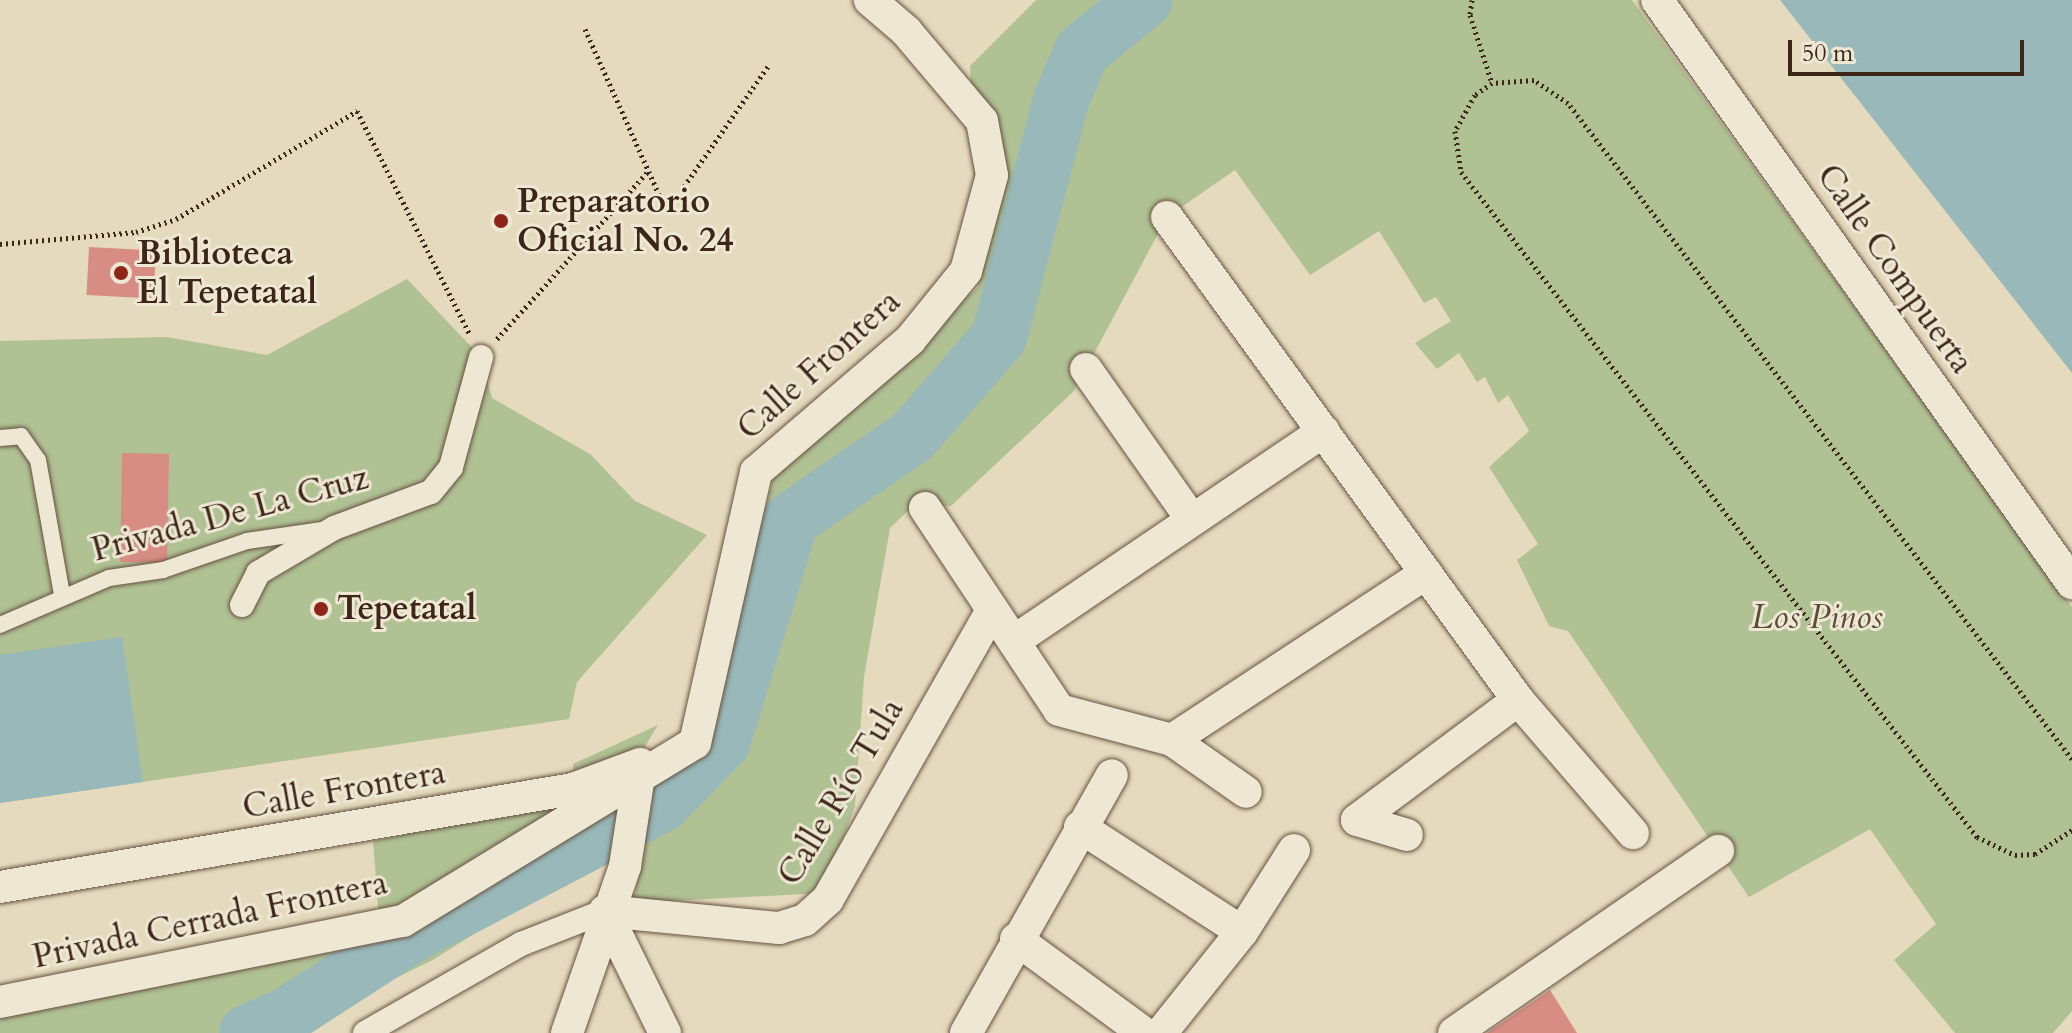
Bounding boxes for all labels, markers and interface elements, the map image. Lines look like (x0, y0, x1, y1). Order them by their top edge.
scale bar (1792, 24, 2028, 74)
text: 50 m (1802, 37, 1853, 70)
street label: Calle Compuerta (1808, 157, 1982, 381)
place label: Preparatorio Oficial No. 24 (517, 181, 734, 260)
marker: Preparatorio Oficial No. 24 (492, 212, 510, 230)
place label: Biblioteca El Tepetatal (137, 233, 317, 312)
marker: Biblioteca El Tepetatal (112, 264, 130, 282)
street label: Calle Frontera (729, 281, 909, 449)
street label: Privada De La Cruz (87, 457, 373, 571)
place label: Tepetatal (337, 589, 476, 629)
park label: Los Pinos (1751, 598, 1883, 638)
marker: Tepetatal (312, 600, 330, 618)
street label: Calle Río Tula (769, 691, 913, 893)
street label: Calle Frontera (239, 752, 449, 828)
street label: Privada Cerrada Frontera (29, 862, 391, 978)

